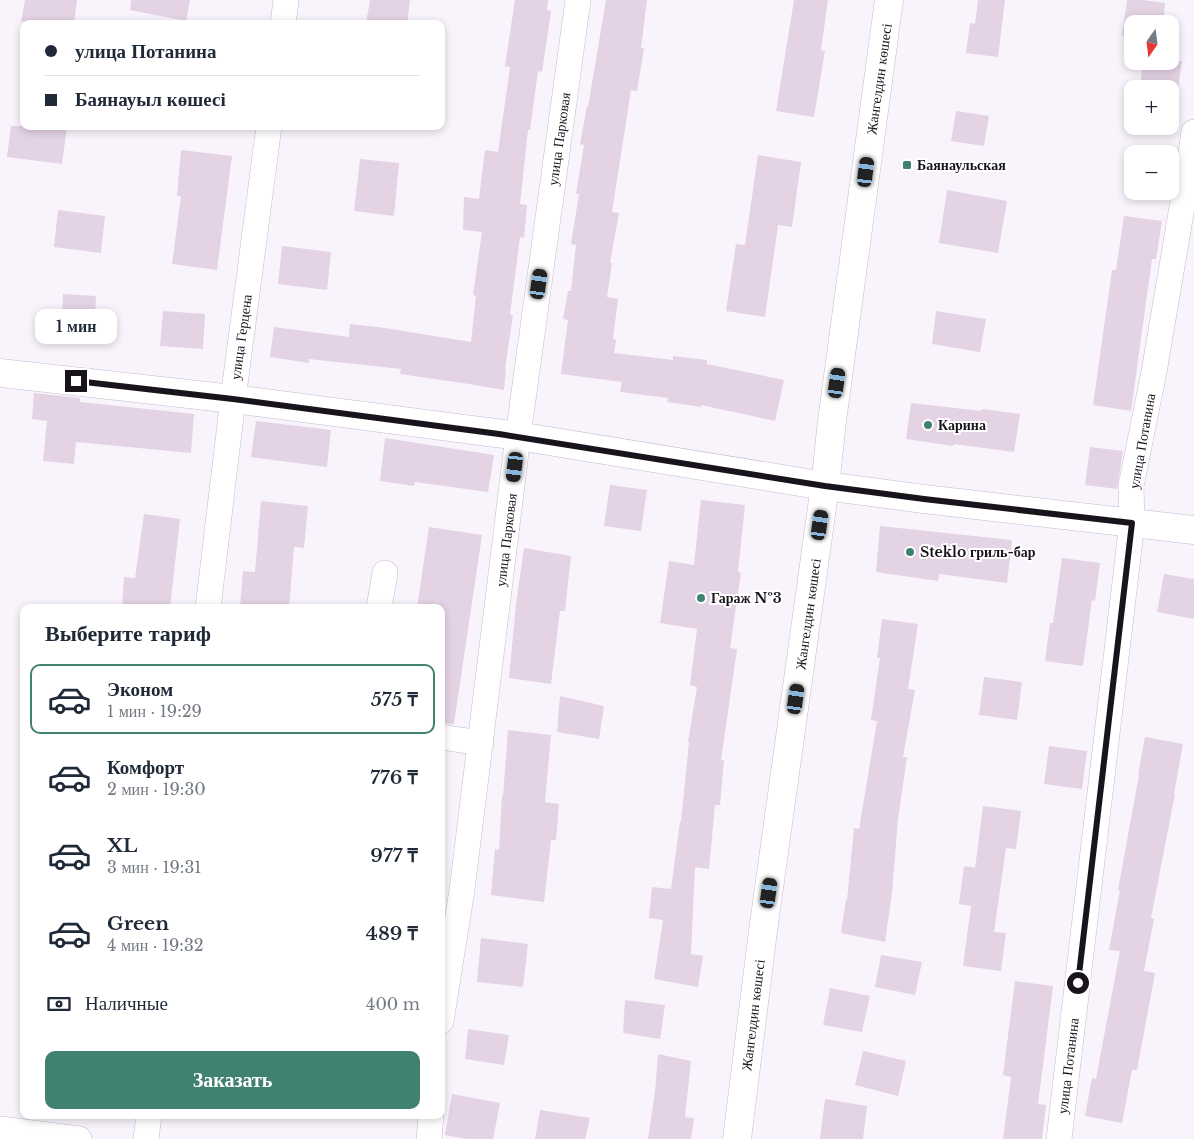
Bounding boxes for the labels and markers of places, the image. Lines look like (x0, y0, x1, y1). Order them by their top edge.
place label: Баянаульская (917, 156, 1006, 174)
marker: Баянаульская (901, 159, 913, 171)
place label: Карина (938, 416, 986, 434)
marker: Карина (922, 419, 934, 431)
place label: Steklo гриль-бар (920, 543, 1036, 561)
marker: Steklo гриль-бар (904, 546, 916, 558)
place label: Гараж №3 (711, 589, 782, 607)
marker: Гараж №3 (695, 592, 707, 604)

